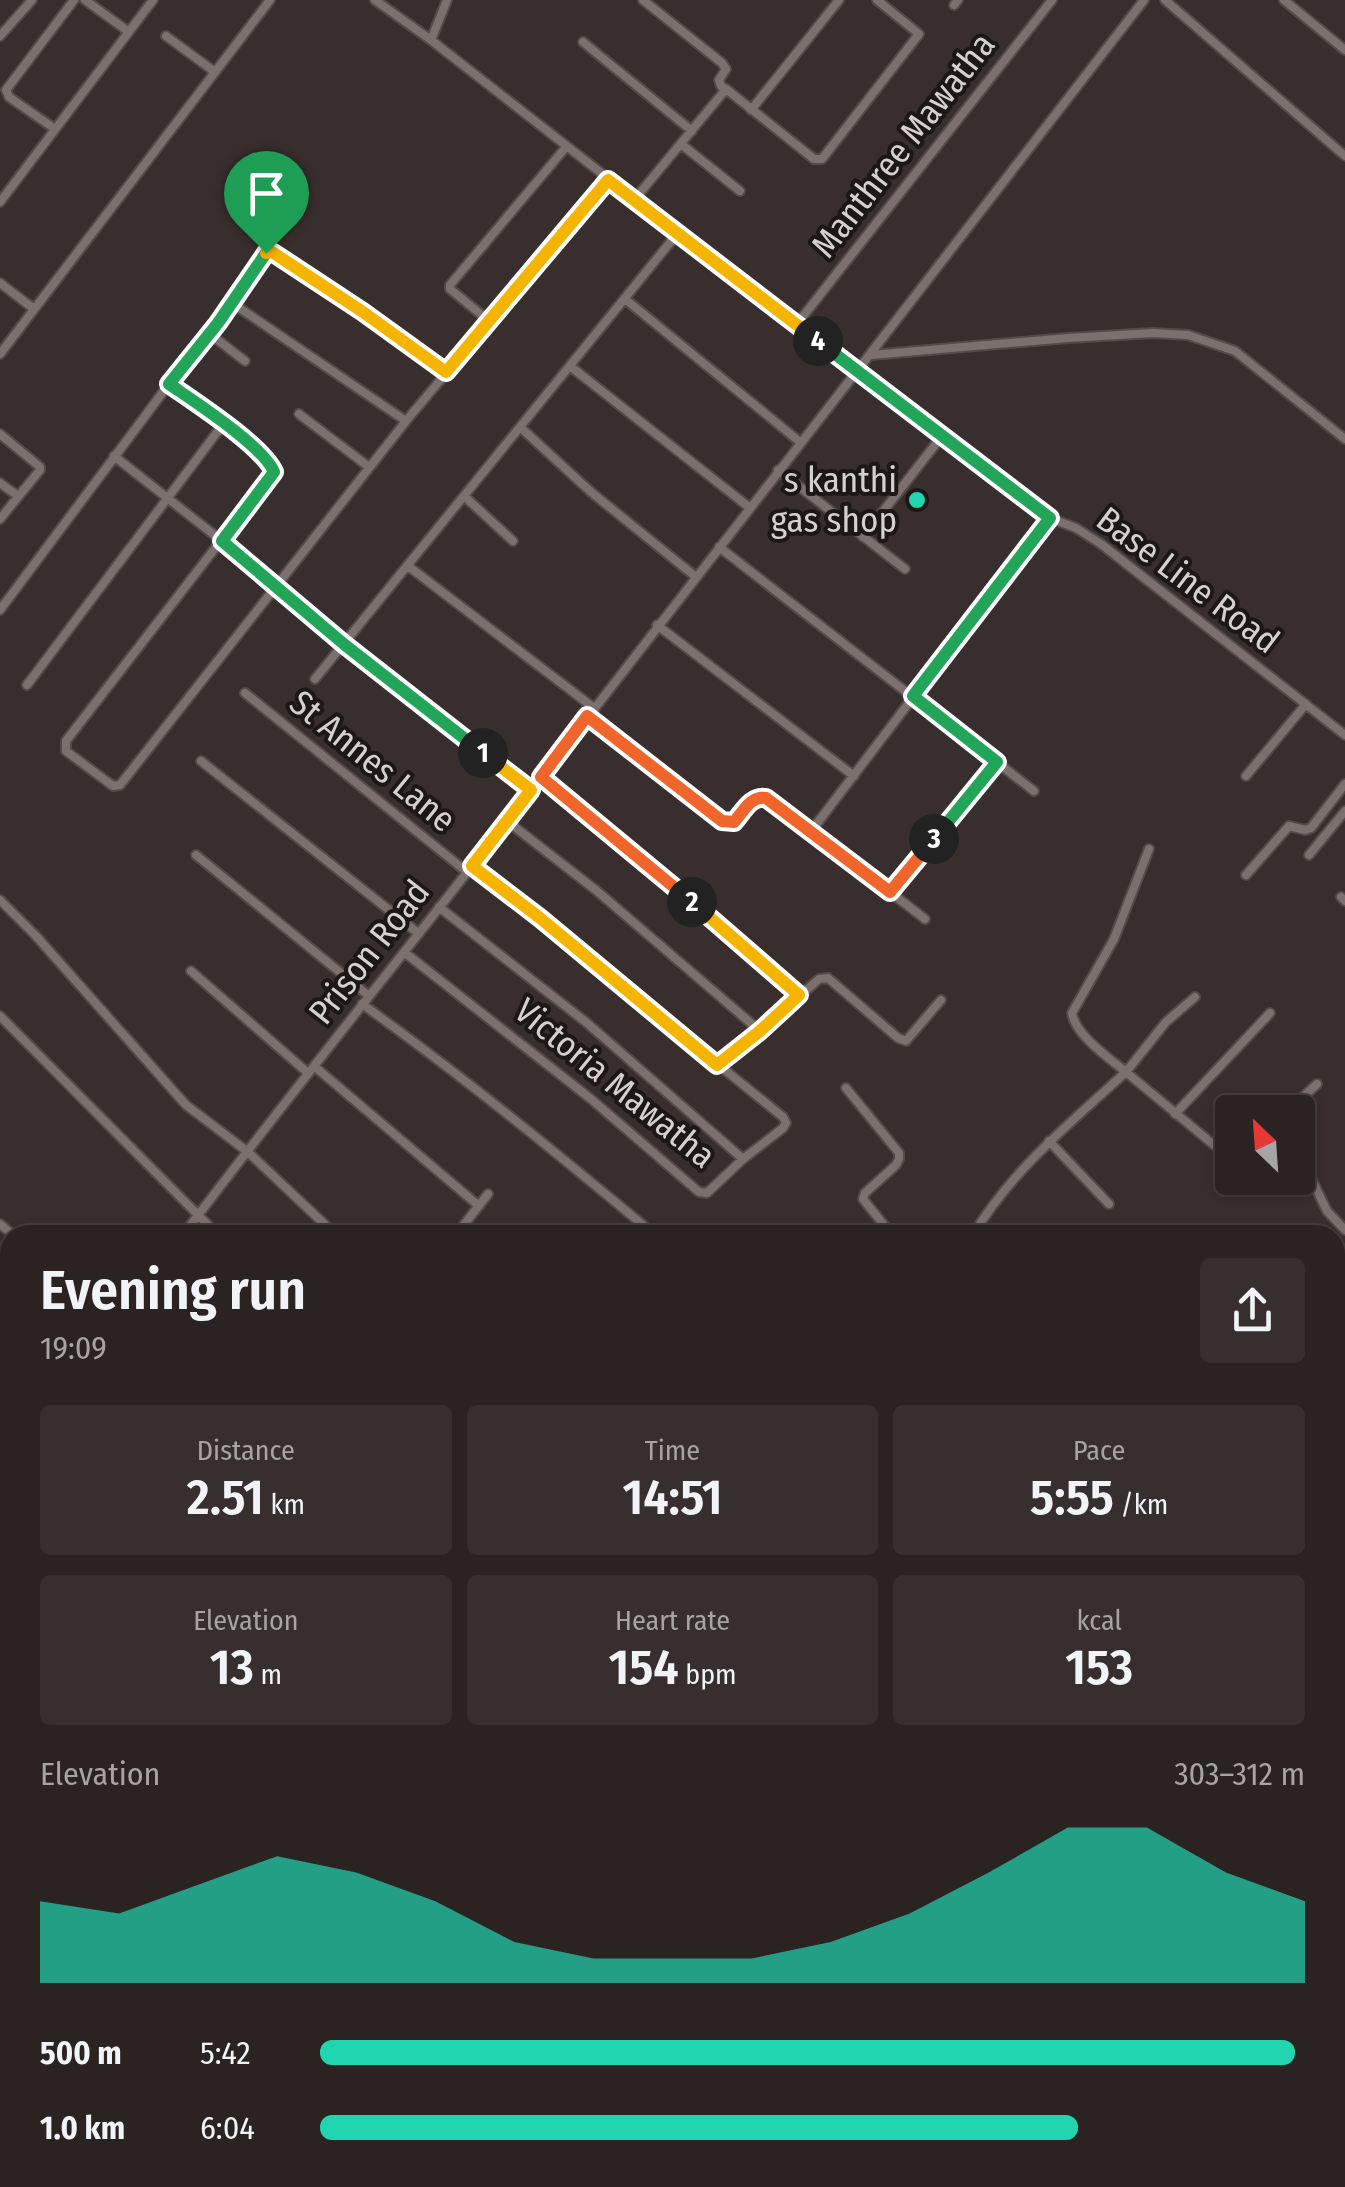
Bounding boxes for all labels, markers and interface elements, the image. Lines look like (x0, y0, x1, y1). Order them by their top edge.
street label: Manthree Mawatha (802, 25, 1004, 265)
pin (224, 151, 309, 254)
icon: arrive (239, 166, 294, 221)
pin: 4 (793, 316, 843, 366)
text: 4 (811, 324, 825, 357)
place label: s kanthi gas shop (771, 459, 897, 541)
marker: s kanthi gas shop (906, 489, 928, 511)
street label: Base Line Road (1089, 498, 1287, 662)
street label: St Annes Lane (282, 681, 464, 841)
pin: 1 (458, 728, 508, 778)
text: 1 (477, 736, 489, 769)
pin: 3 (909, 814, 959, 864)
text: 3 (927, 822, 941, 855)
street label: Prison Road (300, 872, 438, 1032)
pin: 2 (667, 877, 717, 927)
text: 2 (686, 885, 698, 918)
street label: Victoria Mawatha (506, 989, 724, 1177)
north arrow (1215, 1095, 1315, 1195)
map controls (1215, 1095, 1315, 1195)
text: Evening run (40, 1258, 306, 1324)
button: share (1200, 1258, 1305, 1363)
text: 19:09 (40, 1329, 107, 1367)
text: Distance (197, 1434, 295, 1467)
text: Time (645, 1434, 700, 1467)
text: Pace (1073, 1434, 1125, 1467)
text: 2.51 (187, 1467, 264, 1527)
text: 14:51 (622, 1467, 723, 1527)
text: 5:55 (1030, 1467, 1114, 1527)
text: km (264, 1488, 305, 1521)
text: /km (1114, 1488, 1168, 1521)
text: Elevation (193, 1604, 299, 1637)
text: Heart rate (615, 1604, 730, 1637)
text: kcal (1076, 1604, 1122, 1637)
text: 13 (210, 1637, 254, 1697)
text: 154 (608, 1637, 679, 1697)
text: 153 (1065, 1637, 1133, 1697)
text: m (254, 1658, 282, 1691)
text: bpm (679, 1658, 737, 1691)
text: Elevation (40, 1755, 160, 1793)
text: 303–312 m (1174, 1755, 1305, 1793)
text: 500 m (40, 2034, 122, 2072)
text: 5:42 (200, 2034, 251, 2072)
text: 1.0 km (40, 2109, 125, 2147)
text: 6:04 (200, 2109, 255, 2147)

